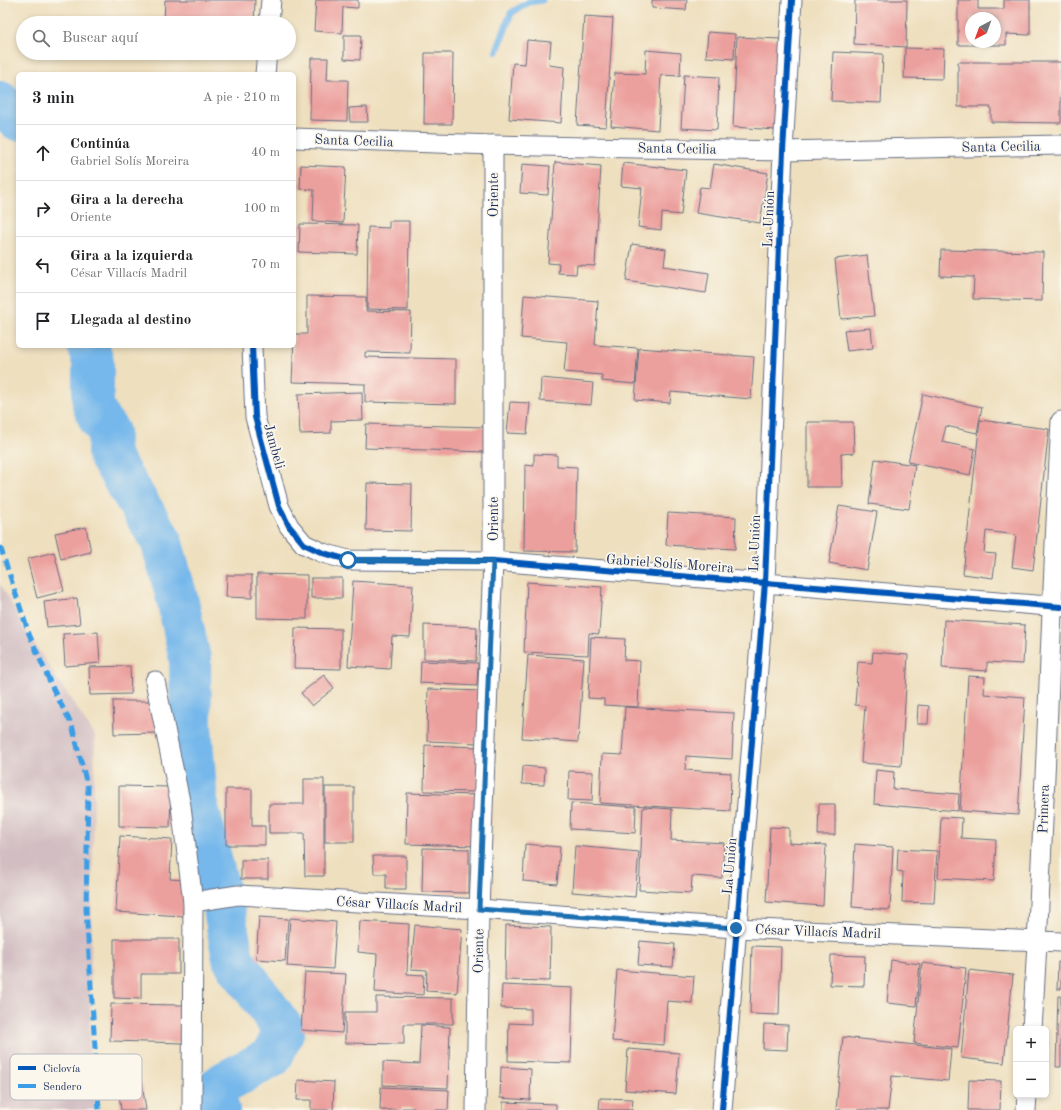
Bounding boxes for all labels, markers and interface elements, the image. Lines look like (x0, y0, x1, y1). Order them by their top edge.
north arrow (965, 12, 1001, 48)
search box (16, 16, 296, 60)
icon: search (30, 27, 52, 49)
text: Buscar aquí (62, 31, 138, 46)
text: 3 min (32, 90, 75, 107)
text: A pie · 210 m (203, 91, 280, 104)
street label: Santa Cecilia (314, 133, 394, 149)
text: Continúa (70, 137, 130, 152)
street label: Santa Cecilia (961, 139, 1041, 155)
street label: Santa Cecilia (637, 141, 717, 157)
icon: ahead (32, 142, 54, 164)
text: 40 m (251, 146, 280, 159)
text: Gabriel Solís Moreira (70, 155, 189, 168)
street label: Oriente (487, 173, 501, 217)
street label: La Unión (761, 190, 777, 248)
text: Gira a la derecha (70, 193, 184, 208)
icon: right (32, 198, 54, 220)
text: 100 m (243, 202, 280, 215)
text: Oriente (70, 211, 111, 224)
text: Gira a la izquierda (70, 249, 193, 264)
icon: left (32, 254, 54, 276)
text: 70 m (251, 258, 280, 271)
text: César Villacís Madril (70, 267, 187, 280)
icon: arrive (32, 310, 54, 332)
text: Llegada al destino (70, 313, 191, 328)
street label: Jambeli (261, 422, 287, 471)
street label: Oriente (487, 497, 501, 541)
street label: La Unión (747, 514, 763, 572)
route start (339, 551, 357, 569)
street label: Gabriel Solís Moreira (605, 553, 734, 575)
street label: Primera (1036, 784, 1052, 834)
street label: La Unión (721, 837, 739, 895)
street label: César Villacís Madril (336, 895, 462, 915)
route end (727, 919, 745, 937)
street label: César Villacís Madril (755, 923, 881, 941)
street label: Oriente (472, 929, 486, 973)
map controls (1013, 1026, 1049, 1098)
button: + (1013, 1026, 1049, 1062)
legend (10, 1054, 142, 1100)
button: − (1013, 1062, 1049, 1098)
text: Ciclovía (43, 1064, 81, 1075)
text: Sendero (43, 1082, 82, 1093)

